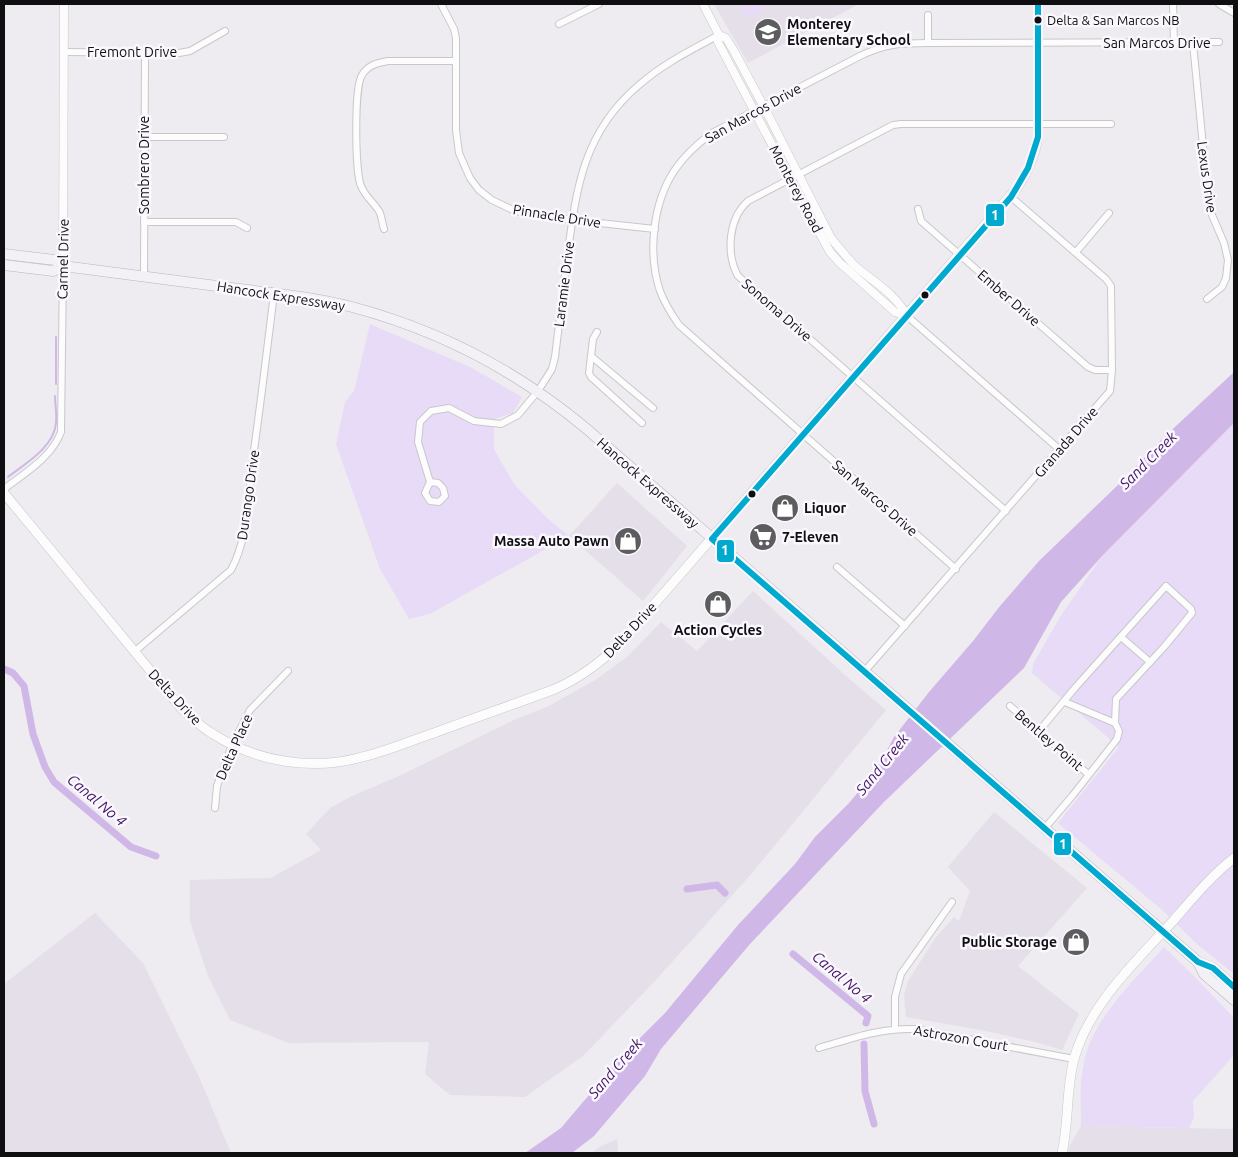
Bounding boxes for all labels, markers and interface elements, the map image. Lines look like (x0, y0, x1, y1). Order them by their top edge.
place label: Delta & San Marcos NB (1047, 13, 1180, 27)
marker: Delta & San Marcos NB (1033, 15, 1043, 25)
place label: Monterey Elementary School (787, 16, 910, 48)
school or university icon: Monterey Elementary School (753, 17, 783, 47)
street label: San Marcos Drive (1103, 35, 1211, 51)
street label: Fremont Drive (87, 44, 177, 60)
street label: San Marcos Drive (702, 80, 804, 146)
street label: Sombrero Drive (136, 116, 152, 214)
street label: Lexus Drive (1194, 140, 1220, 214)
street label: Monterey Road (766, 143, 826, 235)
street label: Pinnacle Drive (512, 201, 602, 231)
line badge: 1 (985, 203, 1005, 227)
text: 1 (991, 207, 999, 223)
street label: Carmel Drive (54, 218, 72, 300)
street label: Laramie Drive (551, 240, 577, 328)
street label: Ember Drive (975, 267, 1043, 329)
street label: Sonoma Drive (739, 275, 815, 345)
street label: Hancock Expressway (216, 278, 346, 314)
unlabelled marker (920, 290, 930, 300)
street label: Granada Drive (1031, 403, 1101, 481)
water label: Sand Creek (1115, 428, 1180, 493)
street label: Hancock Expressway (594, 434, 702, 532)
street label: Durango Drive (234, 449, 262, 541)
street label: San Marcos Drive (829, 457, 921, 539)
unlabelled marker (747, 489, 757, 499)
shop icon: Liquor (770, 493, 800, 523)
place label: Liquor (804, 500, 847, 516)
supermarket icon: 7-Eleven (748, 522, 778, 552)
shop icon: Massa Auto Pawn (613, 526, 643, 556)
place label: 7-Eleven (782, 529, 839, 545)
place label: Massa Auto Pawn (494, 533, 609, 549)
line badge: 1 (716, 539, 735, 563)
text: 1 (721, 542, 729, 558)
shop icon: Action Cycles (703, 589, 733, 619)
street label: Delta Drive (600, 599, 660, 661)
place label: Action Cycles (674, 622, 763, 638)
street label: Delta Drive (145, 666, 205, 728)
street label: Bentley Point (1012, 706, 1087, 774)
street label: Delta Place (212, 711, 256, 783)
water label: Sand Creek (852, 730, 912, 799)
water label: Canal No 4 (64, 770, 130, 830)
line badge: 1 (1053, 832, 1072, 856)
text: 1 (1059, 836, 1067, 852)
shop icon: Public Storage (1061, 927, 1091, 957)
place label: Public Storage (961, 934, 1057, 950)
water label: Canal No 4 (809, 947, 875, 1007)
street label: Astrozon Court (913, 1022, 1010, 1054)
water label: Sand Creek (584, 1034, 646, 1102)

